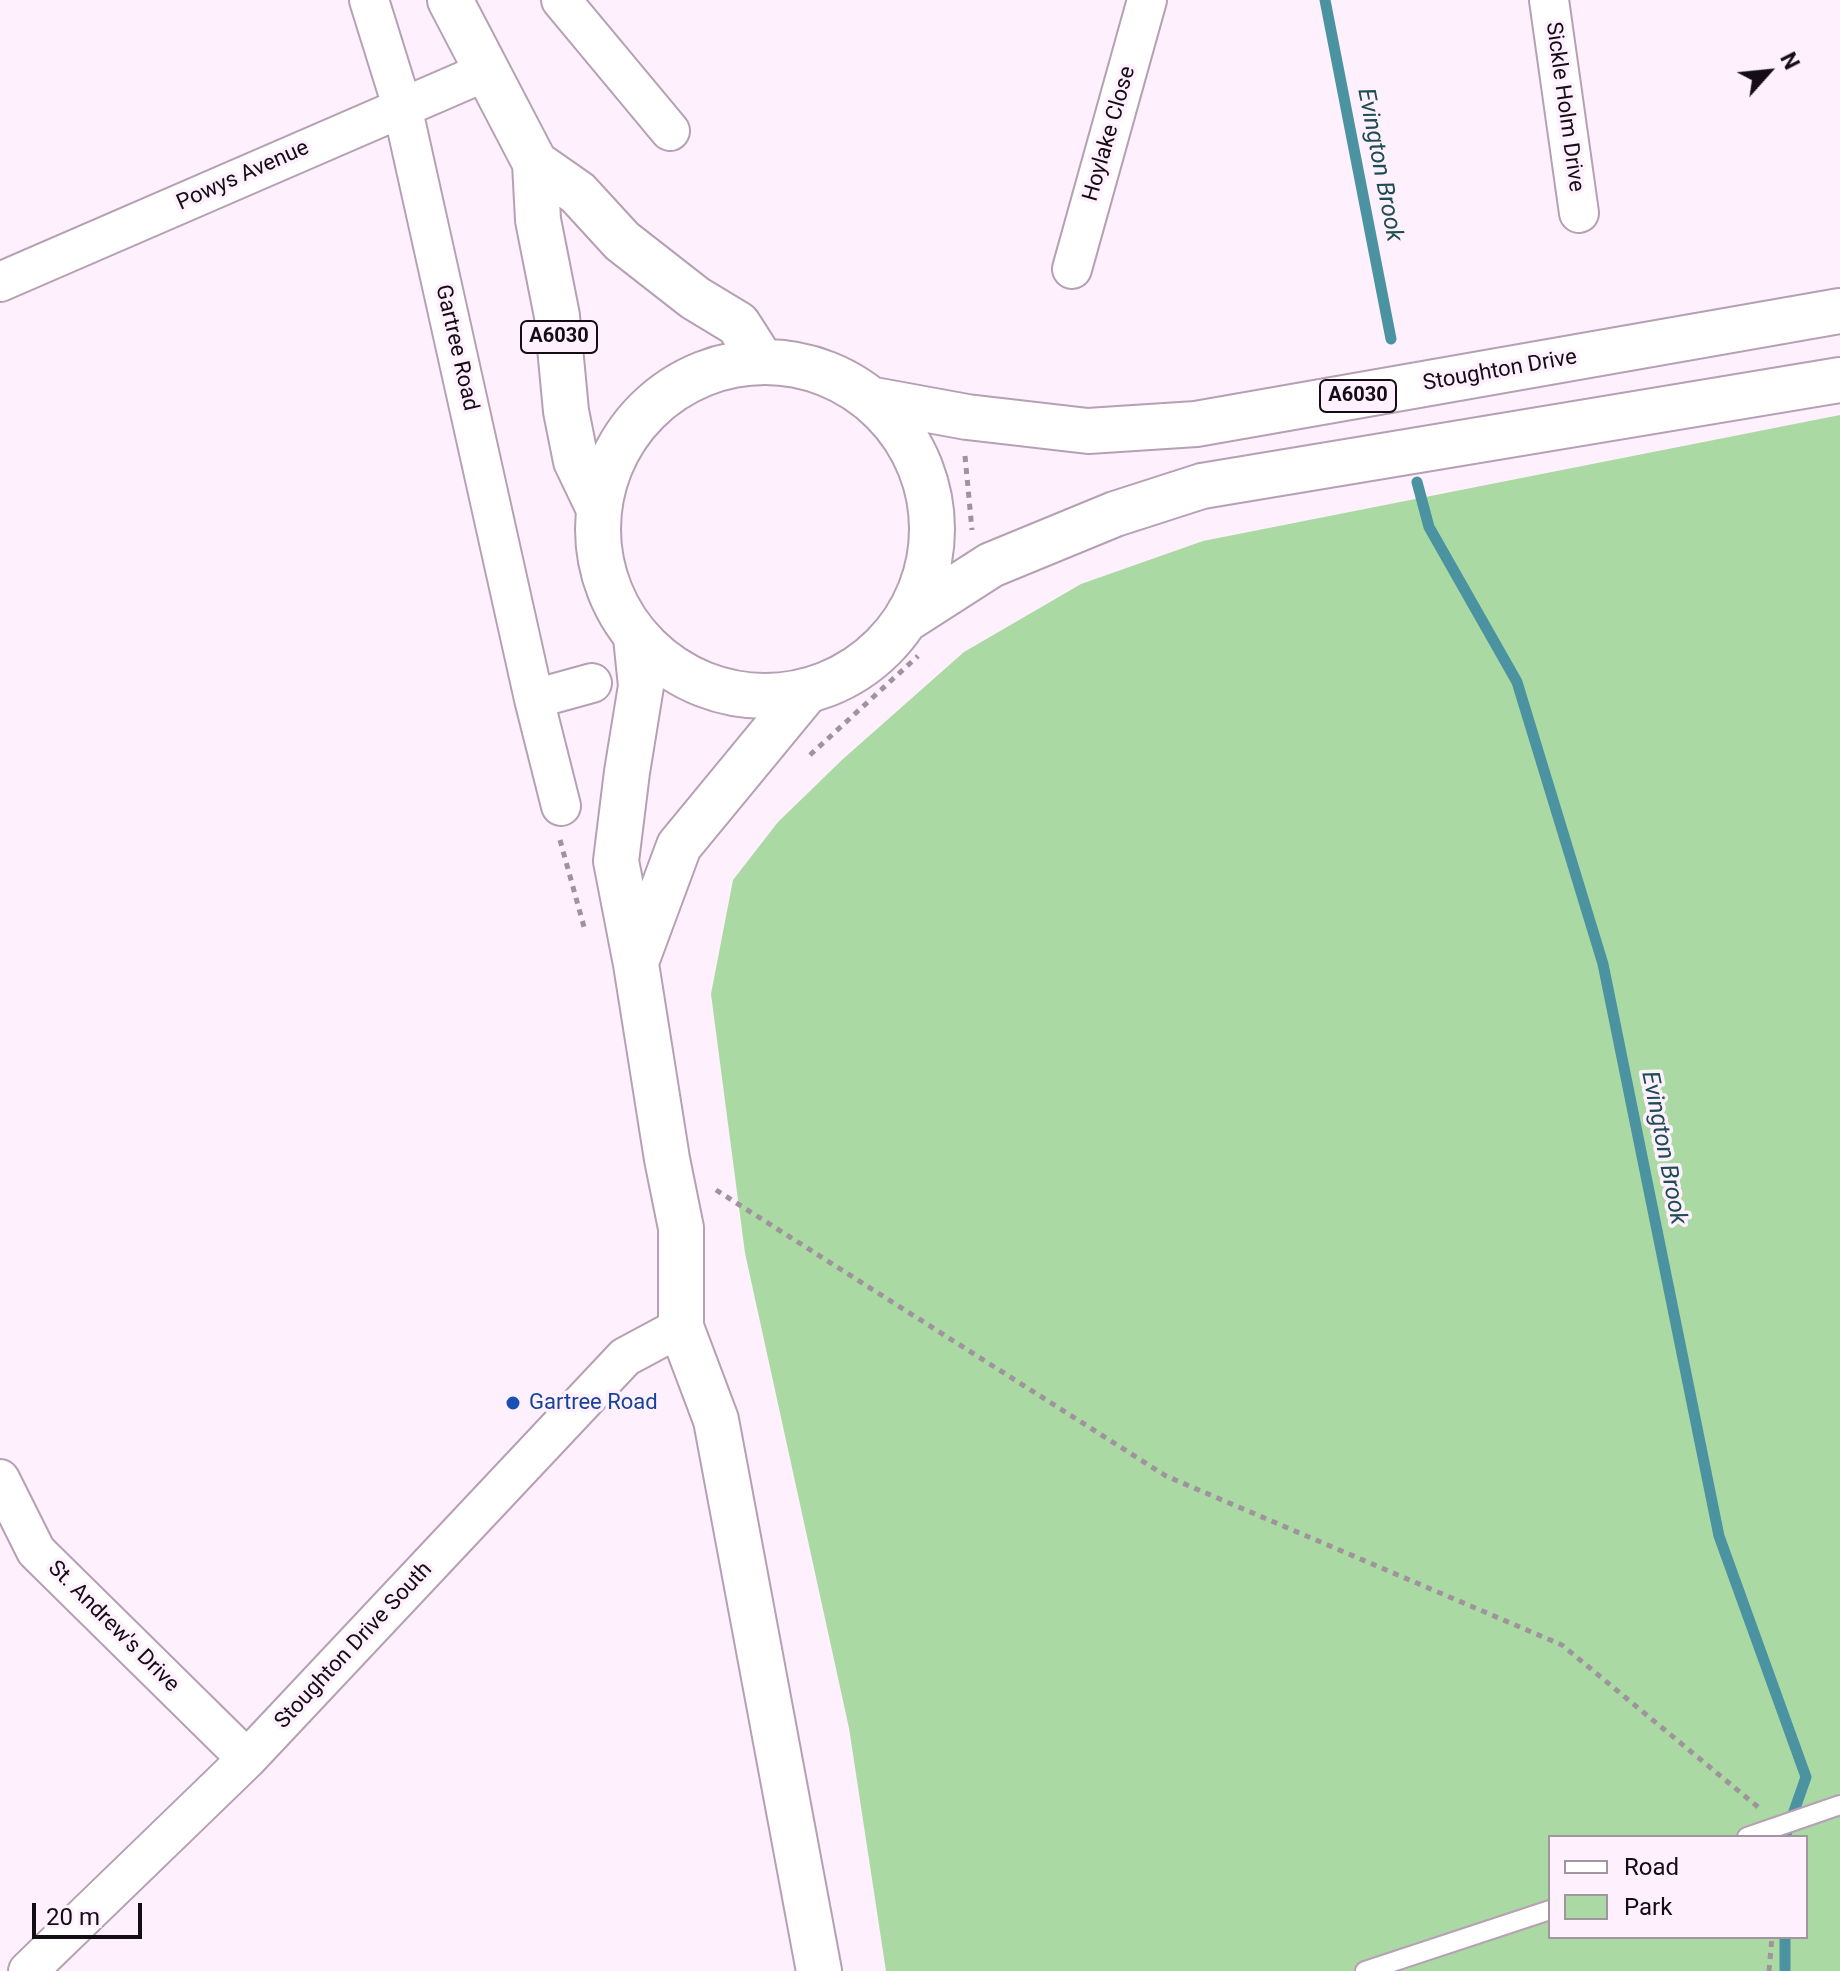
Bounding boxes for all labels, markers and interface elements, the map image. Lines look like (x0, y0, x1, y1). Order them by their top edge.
street label: Sickle Holm Drive (1539, 20, 1589, 194)
north arrow (1728, 32, 1808, 112)
text: N (1775, 48, 1804, 73)
street label: Hoylake Close (1078, 64, 1142, 204)
water label: Evington Brook (1350, 86, 1408, 244)
street label: Powys Avenue (173, 135, 313, 217)
street label: Gartree Road (429, 282, 483, 414)
road number: A6030 (521, 321, 597, 353)
street label: Stoughton Drive (1421, 344, 1579, 398)
road number: A6030 (1320, 380, 1396, 412)
water label: Evington Brook (1634, 1069, 1692, 1227)
place label: Gartree Road (529, 1390, 658, 1416)
marker: Gartree Road (504, 1394, 522, 1412)
street label: St. Andrew's Drive (42, 1556, 184, 1698)
street label: Stoughton Drive South (270, 1557, 438, 1735)
legend (1548, 1835, 1808, 1939)
text: Road (1624, 1853, 1679, 1881)
scale bar (36, 1887, 146, 1937)
text: Park (1624, 1893, 1672, 1921)
text: 20 m (46, 1903, 100, 1931)

